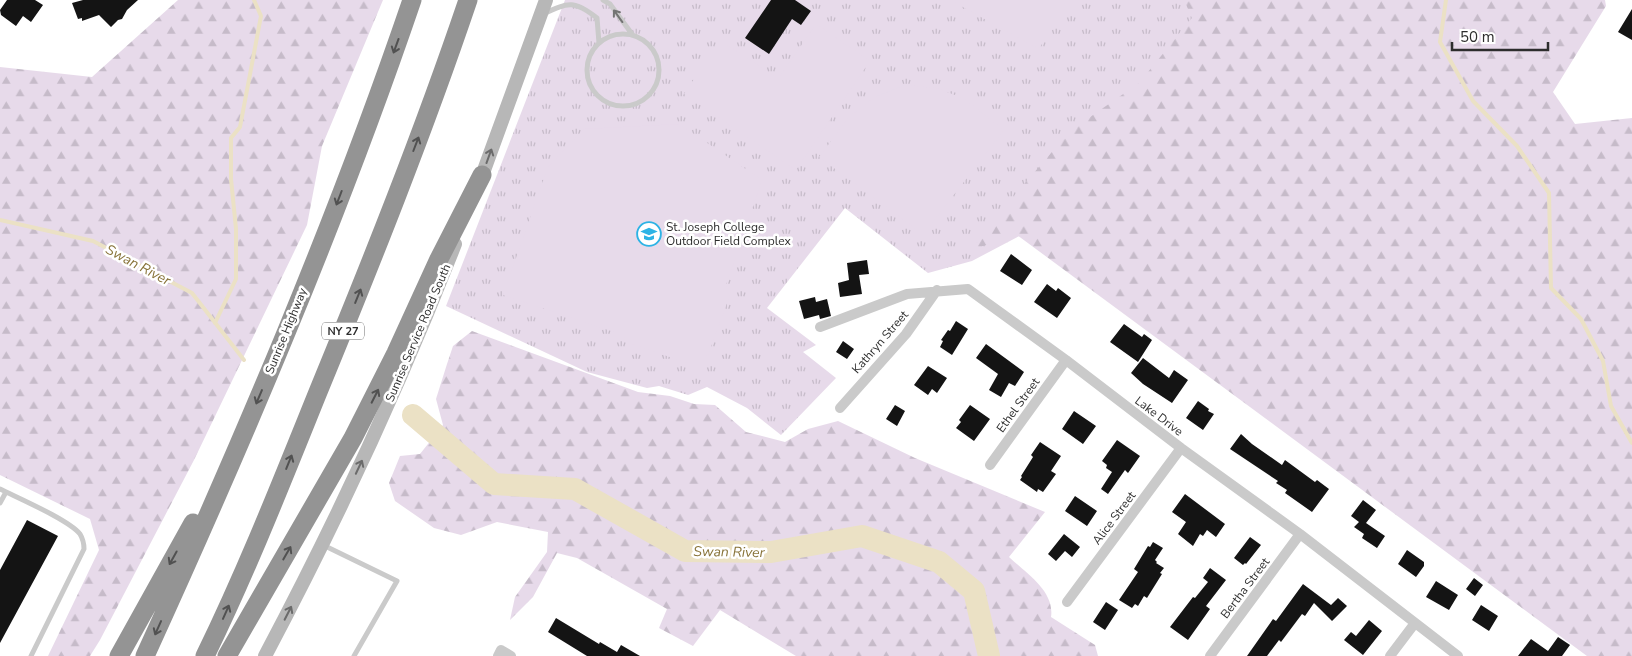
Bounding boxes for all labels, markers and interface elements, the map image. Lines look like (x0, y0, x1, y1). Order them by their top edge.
one-way arrow (613, 10, 624, 23)
scale bar (1452, 20, 1548, 52)
text: 50 m (1460, 27, 1495, 47)
one-way arrow (391, 38, 400, 53)
one-way arrow (412, 137, 421, 152)
one-way arrow (485, 148, 494, 164)
one-way arrow (334, 190, 343, 205)
place label: St. Joseph College Outdoor Field Complex (666, 219, 792, 249)
school or university icon: St. Joseph College Outdoor Field Complex (636, 221, 662, 247)
water label: Swan River (102, 240, 175, 291)
street label: Sunrise Service Road South (382, 262, 454, 404)
street label: Sunrise Highway (261, 285, 311, 376)
one-way arrow (353, 289, 363, 304)
street label: Kathryn Street (848, 307, 912, 377)
road number: NY 27 (322, 322, 364, 340)
street label: Ethel Street (993, 374, 1044, 435)
one-way arrow (253, 389, 263, 404)
one-way arrow (371, 389, 380, 404)
street label: Lake Drive (1132, 393, 1186, 439)
one-way arrow (285, 455, 295, 470)
one-way arrow (355, 460, 365, 475)
street label: Alice Street (1089, 488, 1140, 548)
water label: Swan River (693, 542, 766, 562)
one-way arrow (282, 546, 292, 561)
one-way arrow (168, 550, 178, 564)
street label: Bertha Street (1217, 554, 1274, 622)
one-way arrow (221, 605, 231, 620)
one-way arrow (284, 606, 293, 621)
one-way arrow (153, 620, 162, 635)

